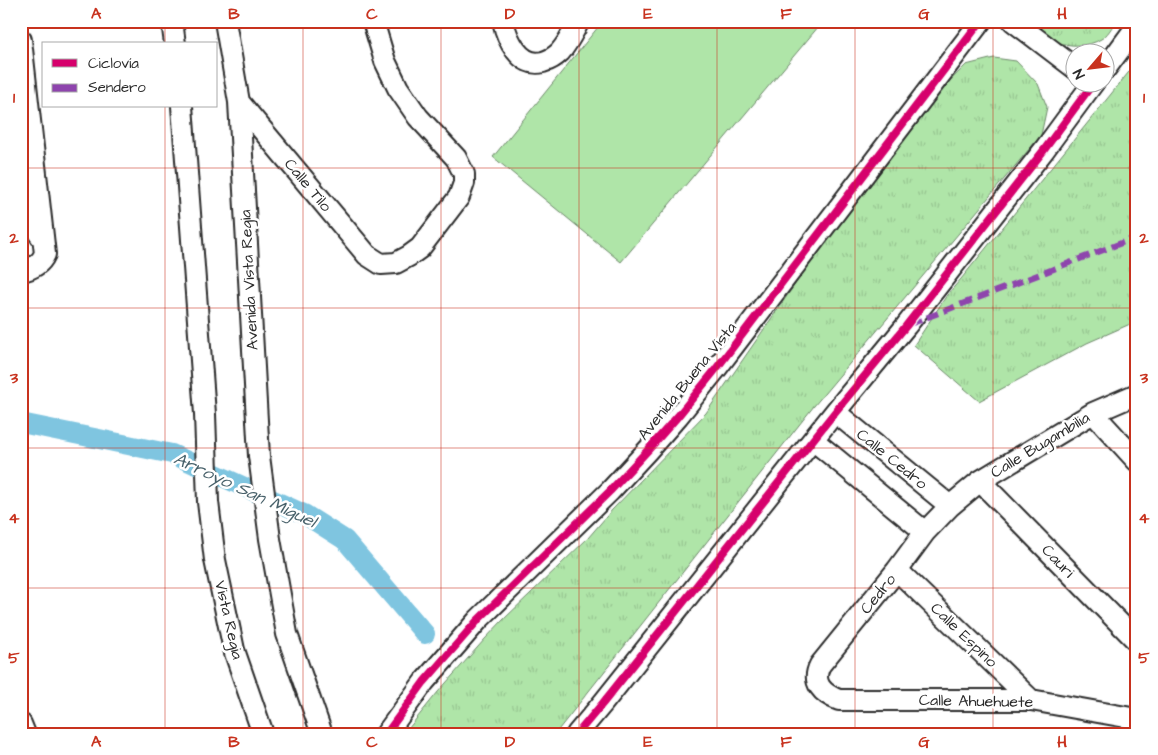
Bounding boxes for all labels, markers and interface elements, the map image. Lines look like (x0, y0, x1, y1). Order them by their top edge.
text: A (91, 3, 102, 25)
text: B (228, 3, 240, 25)
text: C (366, 3, 378, 25)
text: D (505, 3, 516, 25)
text: E (643, 3, 653, 25)
text: F (780, 3, 792, 25)
text: G (918, 3, 930, 25)
text: H (1057, 3, 1067, 25)
legend (42, 42, 218, 108)
north arrow (1066, 42, 1116, 92)
text: Ciclovía (88, 53, 139, 74)
text: N (1068, 65, 1090, 82)
text: Sendero (88, 77, 146, 98)
text: 1 (13, 87, 16, 109)
text: 1 (1143, 87, 1146, 109)
street label: Calle Tilo (279, 154, 337, 216)
street label: Avenida Vista Regia (234, 209, 265, 351)
text: 2 (8, 227, 19, 249)
text: 2 (1138, 227, 1149, 249)
street label: Avenida Buena Vista (632, 317, 742, 445)
text: 3 (9, 367, 19, 389)
text: 3 (1139, 367, 1149, 389)
street label: Calle Bugambilia (986, 407, 1094, 484)
street label: Calle Cedro (852, 424, 932, 494)
water label: Arroyo San Miguel (169, 446, 322, 536)
text: 4 (9, 507, 20, 529)
text: 4 (1139, 507, 1150, 529)
street label: Cauri (1037, 539, 1080, 583)
street label: Cedro (855, 569, 901, 619)
street label: Vista Regia (208, 578, 249, 662)
street label: Calle Espino (926, 597, 1002, 673)
text: 5 (8, 647, 20, 669)
text: 5 (1138, 647, 1150, 669)
street label: Calle Ahuehuete (919, 689, 1034, 713)
text: A (91, 731, 102, 753)
text: B (228, 731, 240, 753)
text: C (366, 731, 378, 753)
text: D (505, 731, 516, 753)
text: E (643, 731, 653, 753)
text: F (780, 731, 792, 753)
text: G (918, 731, 930, 753)
text: H (1057, 731, 1067, 753)

